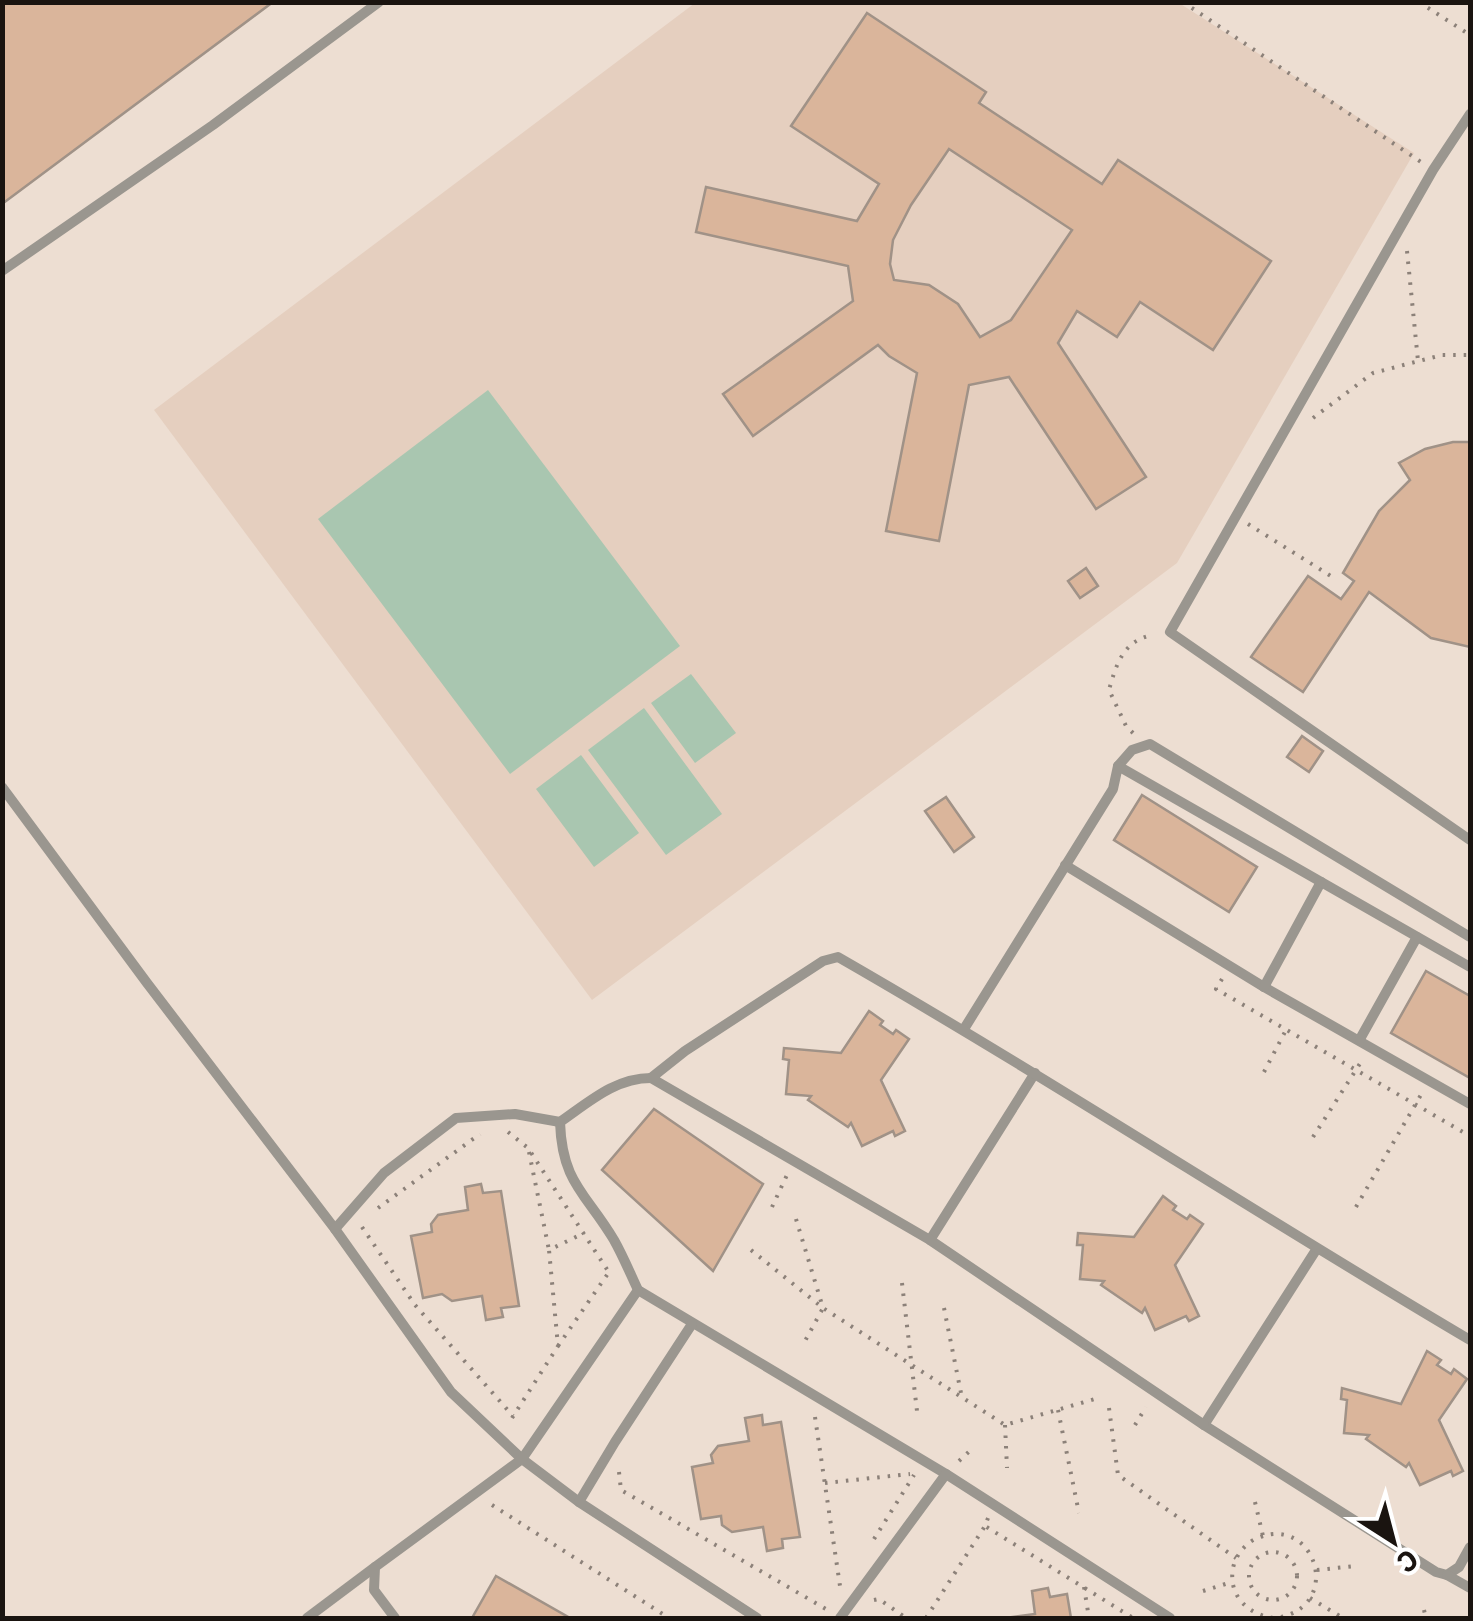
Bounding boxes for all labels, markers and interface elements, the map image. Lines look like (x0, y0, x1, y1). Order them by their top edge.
north arrow (1343, 1491, 1443, 1591)
text: С (1390, 1541, 1426, 1582)

